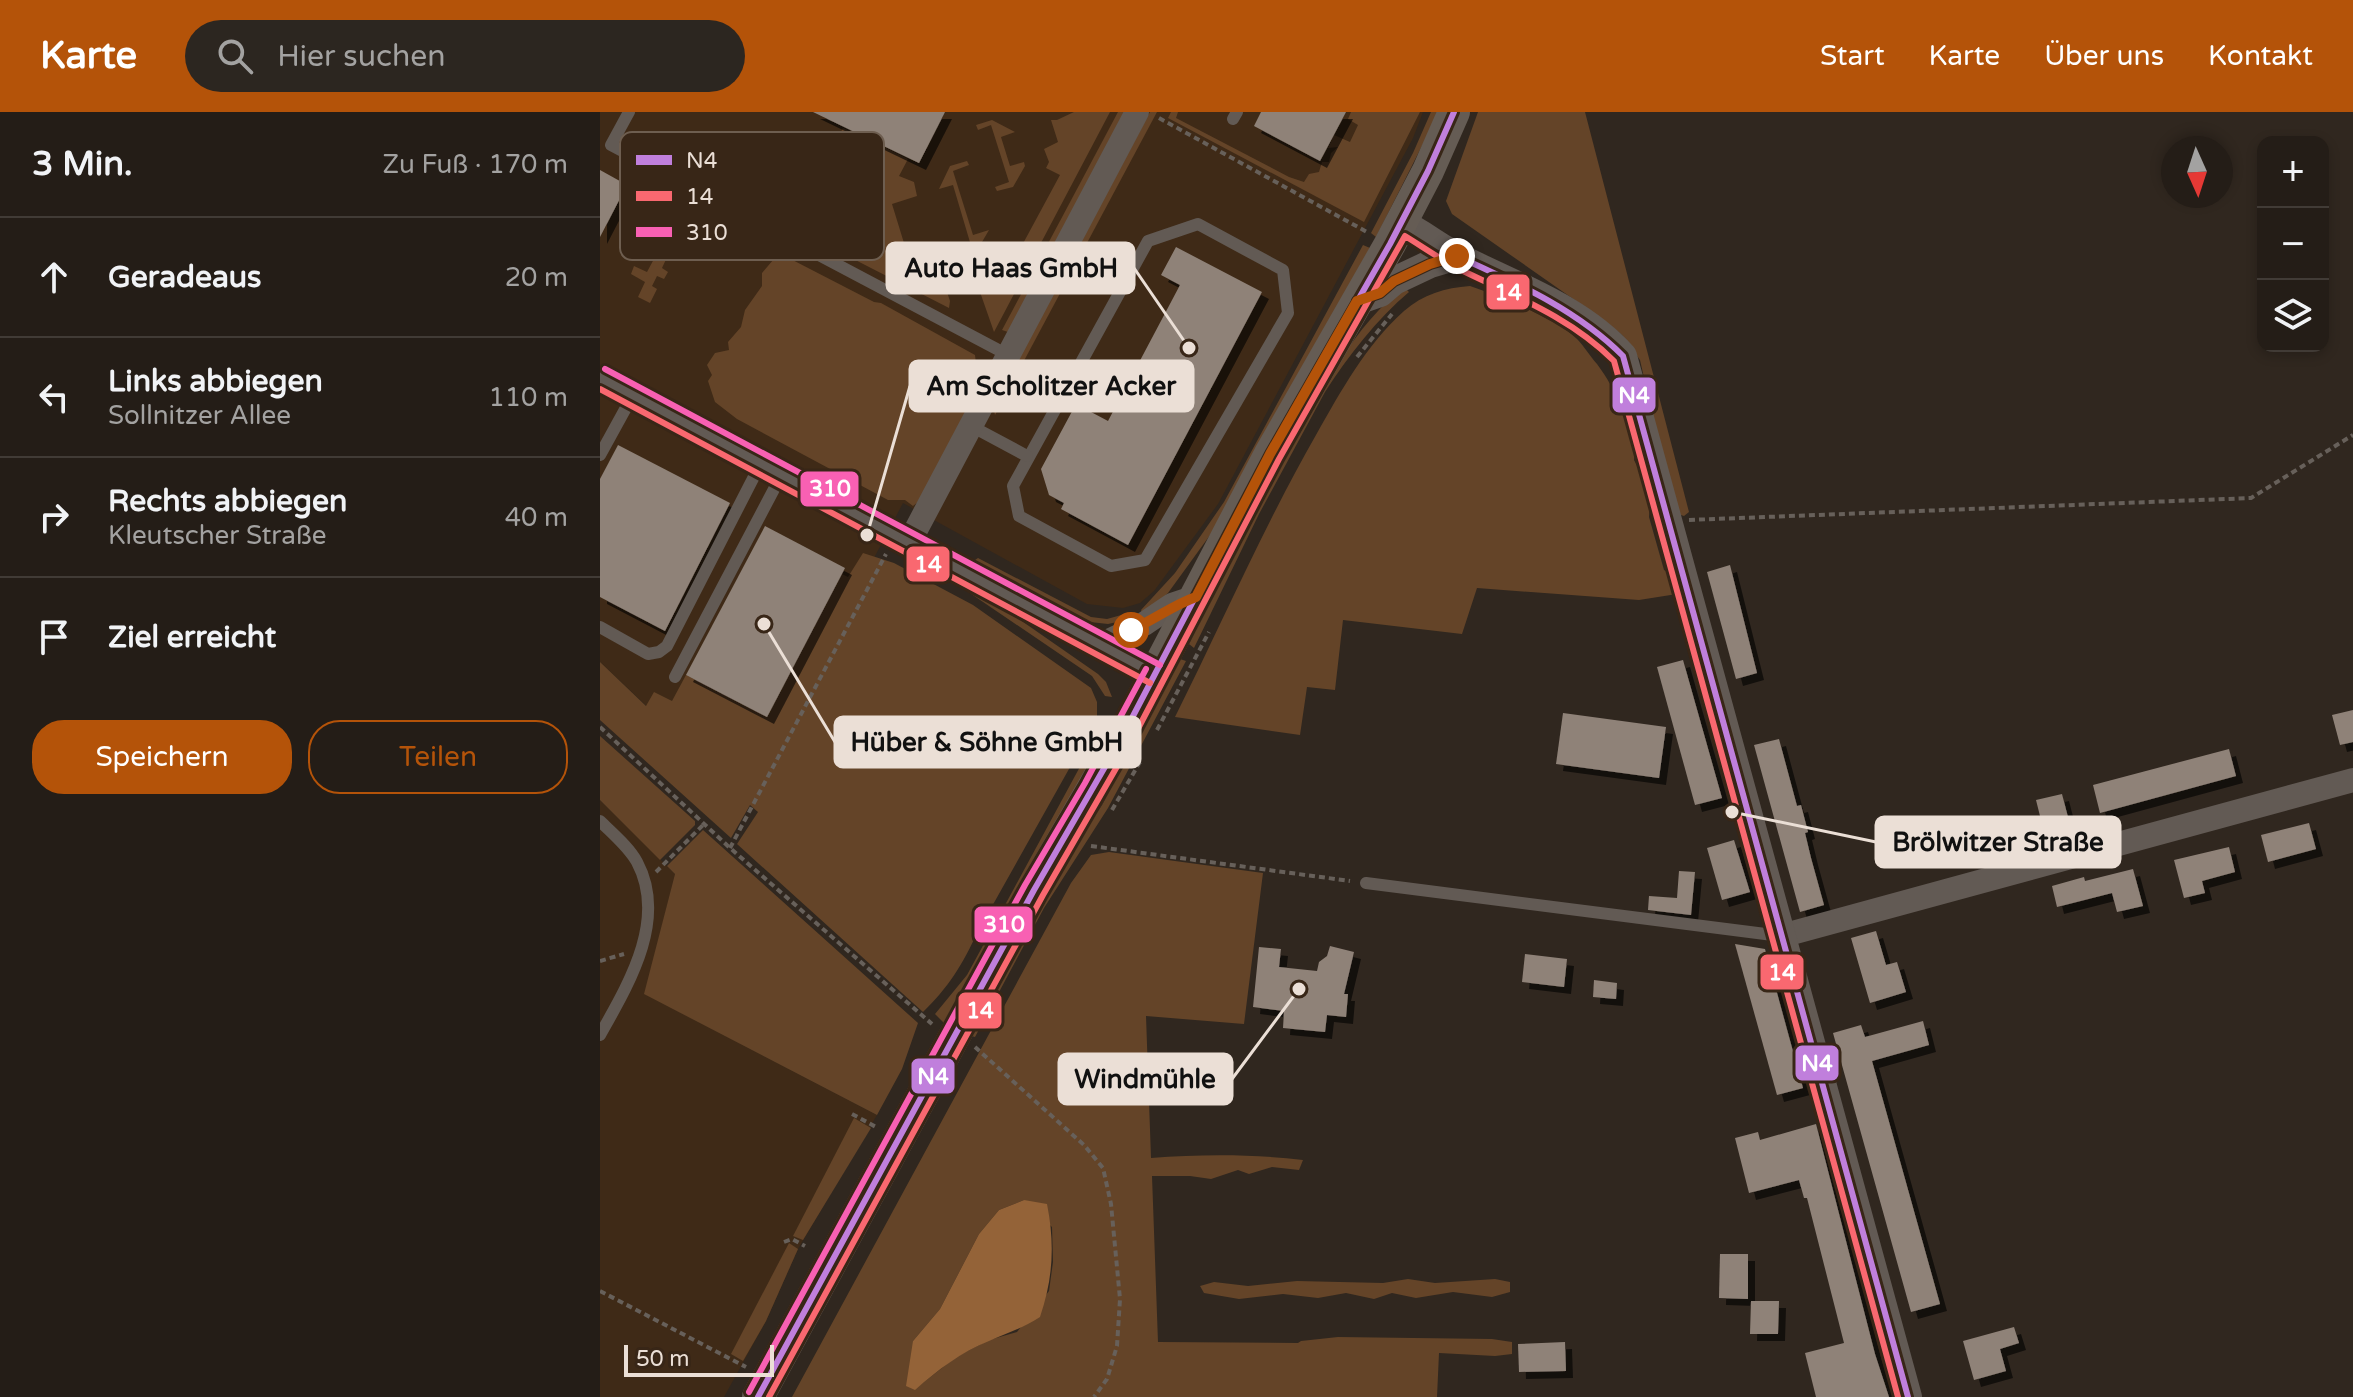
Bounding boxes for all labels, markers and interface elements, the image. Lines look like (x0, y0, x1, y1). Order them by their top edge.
search box (185, 20, 745, 92)
text: Karte (40, 33, 137, 79)
icon: search (213, 34, 257, 78)
text: Hier suchen (277, 38, 445, 75)
text: Start (1820, 39, 1885, 73)
text: Karte (1929, 39, 2000, 73)
text: Über uns (2044, 39, 2164, 73)
text: Kontakt (2208, 39, 2313, 73)
legend (620, 132, 884, 260)
north arrow (2161, 136, 2233, 208)
map controls (2257, 136, 2329, 352)
button: + (2257, 136, 2329, 208)
text: 3 Min. (32, 144, 133, 185)
text: N4 (686, 148, 718, 174)
text: Zu Fuß · 170 m (382, 149, 568, 180)
text: 14 (686, 184, 714, 210)
button: − (2257, 208, 2329, 280)
text: 310 (686, 220, 727, 246)
route end (1439, 238, 1475, 274)
callout: Auto Haas GmbH (887, 243, 1134, 293)
text: Auto Haas GmbH (904, 253, 1118, 284)
icon: ahead (32, 255, 76, 299)
text: Geradeaus (108, 259, 261, 296)
text: 20 m (505, 262, 568, 293)
line badge: 14 (1485, 273, 1531, 311)
text: 14 (1494, 280, 1522, 306)
button: layers (2257, 280, 2329, 352)
callout: Am Scholitzer Acker (910, 361, 1193, 411)
text: Links abbiegen (108, 363, 323, 400)
text: Am Scholitzer Acker (926, 371, 1177, 402)
icon: left (32, 375, 76, 419)
line badge: N4 (1611, 376, 1657, 414)
text: 110 m (488, 382, 568, 413)
text: N4 (1618, 383, 1650, 409)
text: Sollnitzer Allee (108, 400, 291, 431)
line badge: 310 (799, 470, 860, 508)
text: 310 (809, 476, 851, 502)
text: Rechts abbiegen (108, 483, 347, 520)
icon: right (32, 495, 76, 539)
text: 40 m (505, 502, 568, 533)
text: Kleutscher Straße (108, 520, 326, 551)
line badge: 14 (905, 545, 951, 583)
text: 14 (914, 552, 942, 578)
route start (1113, 612, 1149, 648)
icon: arrive (32, 615, 76, 659)
text: Ziel erreicht (108, 619, 276, 656)
callout: Hüber & Söhne GmbH (835, 717, 1140, 767)
button: Speichern (32, 720, 292, 794)
button: Teilen (308, 720, 568, 794)
text: Hüber & Söhne GmbH (851, 727, 1123, 758)
callout: Brölwitzer Straße (1876, 817, 2120, 867)
text: Brölwitzer Straße (1892, 827, 2104, 858)
line badge: 310 (973, 905, 1034, 944)
text: 310 (983, 912, 1025, 938)
line badge: 14 (1759, 953, 1805, 991)
text: 14 (1768, 960, 1796, 986)
line badge: 14 (957, 991, 1003, 1030)
text: 14 (966, 998, 994, 1024)
line badge: N4 (1794, 1044, 1840, 1082)
text: N4 (1801, 1051, 1833, 1077)
callout: Windmühle (1059, 1054, 1232, 1104)
line badge: N4 (910, 1057, 956, 1095)
text: N4 (917, 1064, 949, 1090)
text: Windmühle (1074, 1064, 1216, 1095)
scale bar (624, 1341, 774, 1377)
text: 50 m (636, 1346, 690, 1372)

